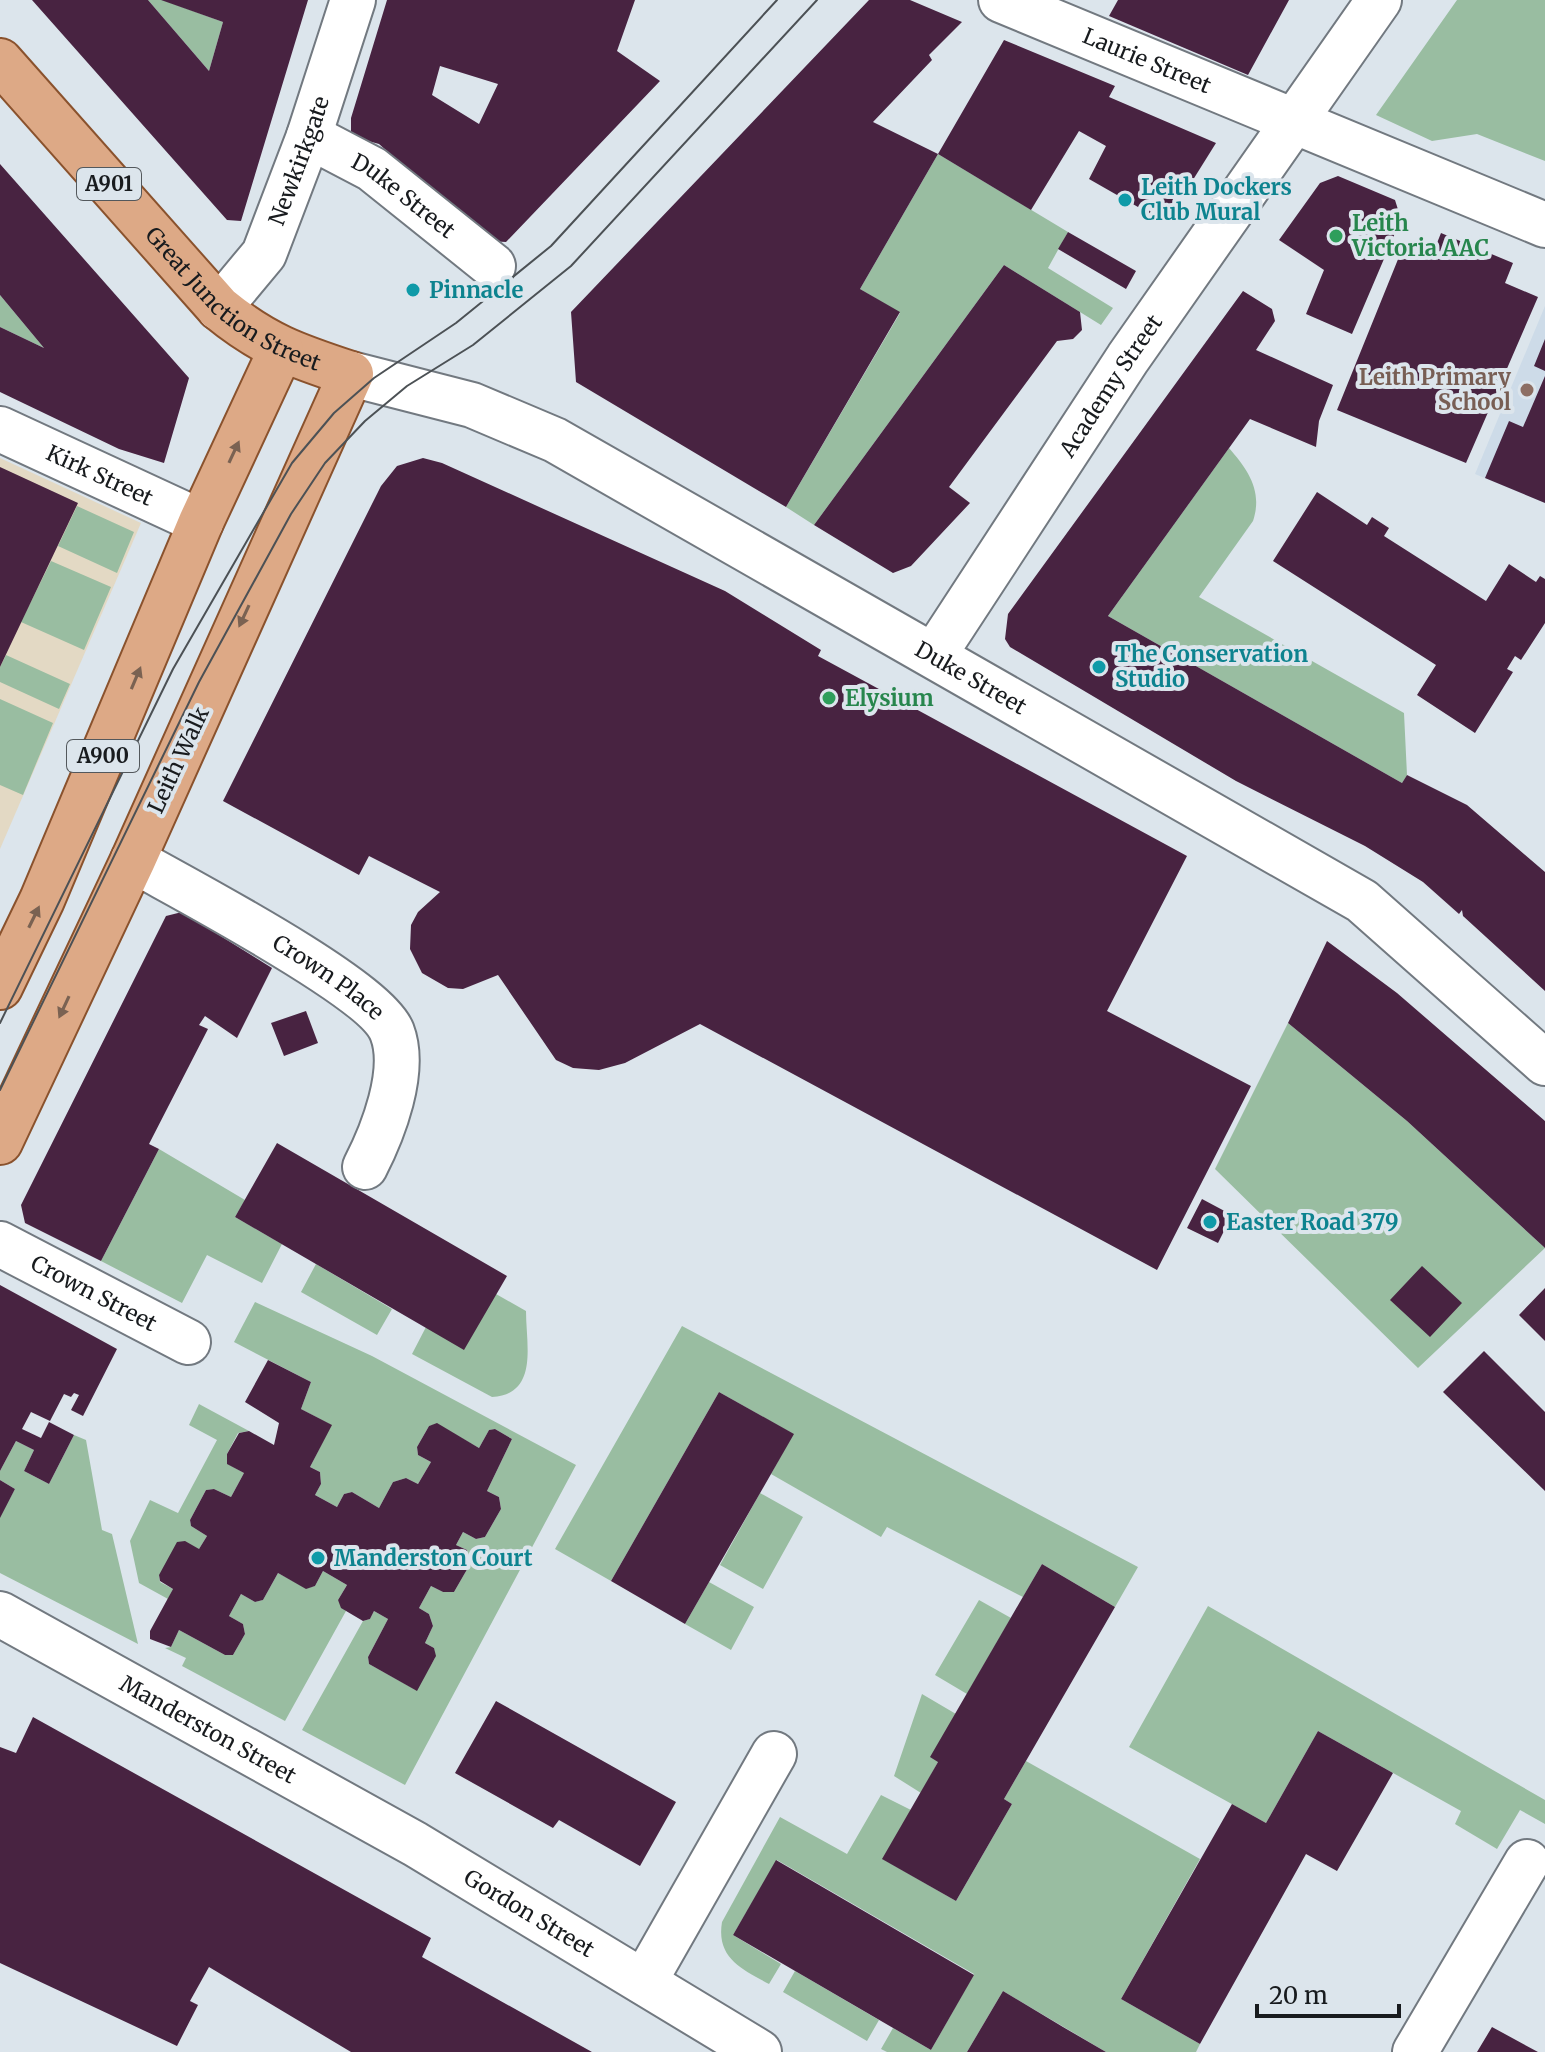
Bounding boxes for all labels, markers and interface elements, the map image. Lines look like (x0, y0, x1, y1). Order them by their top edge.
street label: Laurie Street (1079, 21, 1216, 100)
street label: Newkirkgate (262, 92, 335, 229)
street label: Duke Street (347, 147, 461, 244)
road number: A901 (77, 168, 141, 200)
place label: Leith Dockers Club Mural (1141, 173, 1292, 226)
marker: Leith Dockers Club Mural (1116, 191, 1134, 209)
place label: Leith Victoria AAC (1351, 209, 1489, 262)
street label: Great Junction Street (139, 221, 325, 377)
marker: Leith Victoria AAC (1327, 227, 1345, 245)
place label: Pinnacle (429, 276, 523, 304)
marker: Pinnacle (404, 281, 422, 299)
street label: Academy Street (1053, 309, 1168, 463)
place label: Leith Primary School (1359, 363, 1512, 416)
marker: Leith Primary School (1518, 381, 1536, 399)
street label: Kirk Street (42, 438, 158, 512)
one-way arrow (227, 440, 241, 463)
one-way arrow (237, 604, 251, 628)
street label: Duke Street (910, 635, 1032, 721)
place label: The Conservation Studio (1115, 640, 1308, 693)
marker: The Conservation Studio (1090, 658, 1108, 676)
one-way arrow (129, 666, 142, 690)
place label: Elysium (845, 684, 934, 712)
marker: Elysium (820, 689, 838, 707)
street label: Leith Walk (141, 702, 215, 818)
road number: A900 (67, 740, 139, 772)
one-way arrow (27, 906, 41, 929)
street label: Crown Place (268, 928, 390, 1026)
one-way arrow (57, 995, 71, 1019)
place label: Easter Road 379 (1226, 1208, 1399, 1236)
marker: Easter Road 379 (1201, 1213, 1219, 1231)
street label: Crown Street (26, 1249, 162, 1337)
place label: Manderston Court (334, 1544, 533, 1572)
marker: Manderston Court (309, 1549, 327, 1567)
street label: Manderston Street (115, 1669, 302, 1790)
street label: Gordon Street (459, 1863, 600, 1963)
scale bar (1257, 1968, 1399, 2018)
text: 20 m (1269, 1980, 1328, 2011)

